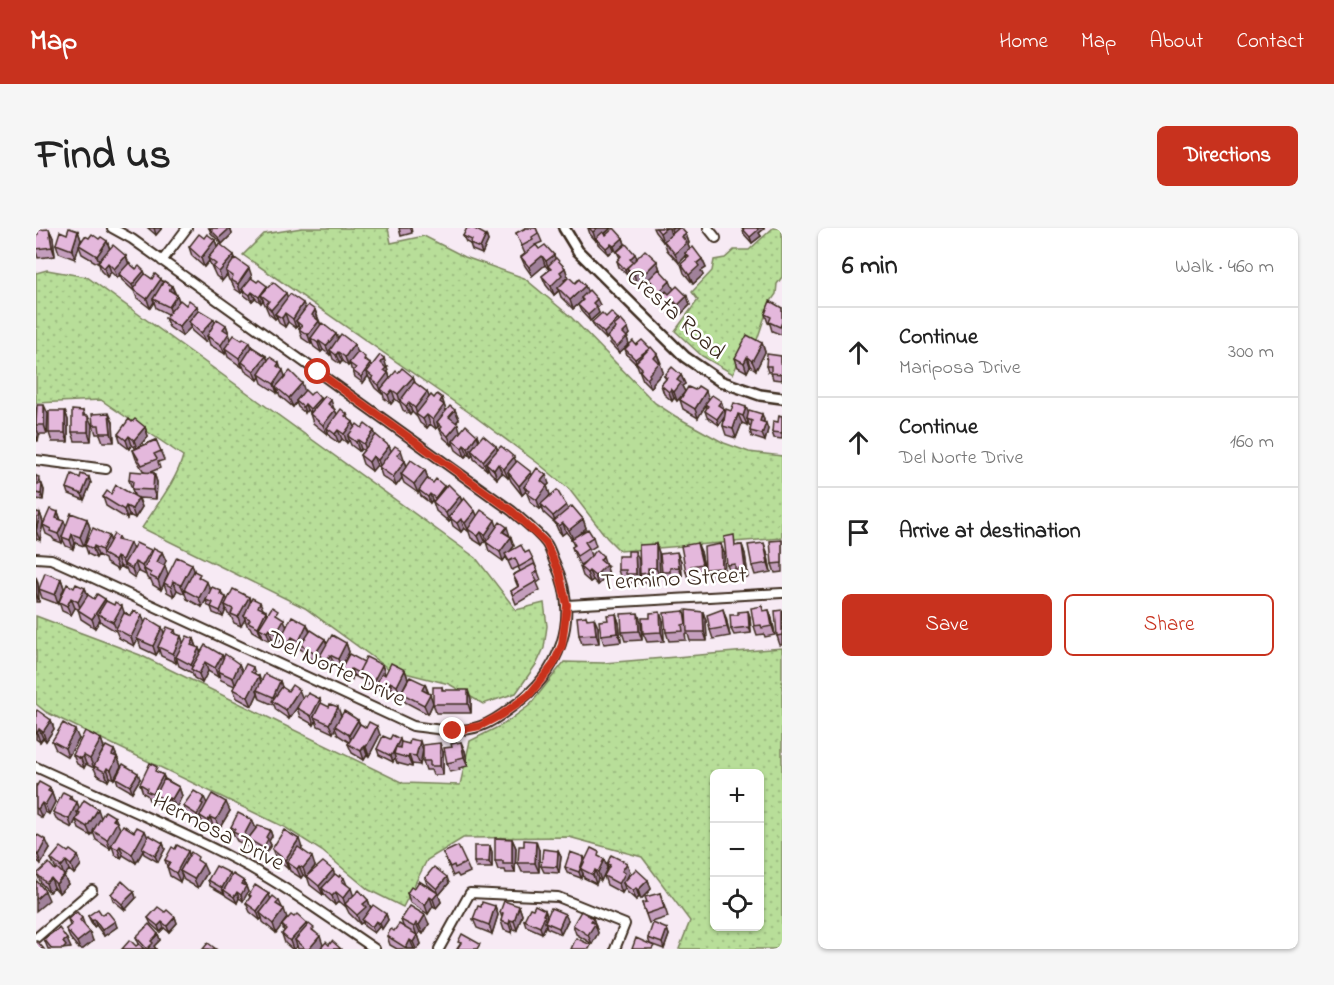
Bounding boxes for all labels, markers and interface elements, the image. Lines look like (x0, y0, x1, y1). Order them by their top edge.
text: Map (30, 22, 77, 63)
text: Home (999, 27, 1048, 57)
text: Map (1081, 27, 1116, 57)
text: About (1149, 27, 1203, 57)
text: Contact (1236, 27, 1304, 57)
text: Find us (36, 126, 171, 187)
button: Directions (1157, 126, 1298, 186)
text: 6 min (842, 248, 898, 286)
text: Walk · 460 m (1175, 253, 1274, 282)
street label: Cresta Road (618, 261, 733, 369)
text: Continue (899, 322, 978, 354)
icon: ahead (842, 336, 875, 369)
text: 300 m (1228, 338, 1274, 367)
text: Mariposa Drive (899, 354, 1021, 383)
route start (304, 358, 330, 384)
text: Continue (899, 412, 978, 444)
icon: ahead (842, 426, 875, 459)
text: 160 m (1230, 428, 1274, 457)
text: Del Norte Drive (899, 444, 1024, 473)
icon: arrive (842, 516, 875, 549)
text: Arrive at destination (899, 516, 1081, 548)
street label: Termino Street (600, 559, 748, 601)
button: Save (842, 594, 1052, 656)
button: Share (1064, 594, 1274, 656)
street label: Del Norte Drive (260, 622, 411, 718)
route end (439, 717, 465, 743)
map controls (710, 769, 764, 931)
button: + (710, 769, 764, 823)
street label: Hermosa Drive (146, 785, 291, 882)
button: − (710, 823, 764, 877)
button: locate (710, 877, 764, 931)

